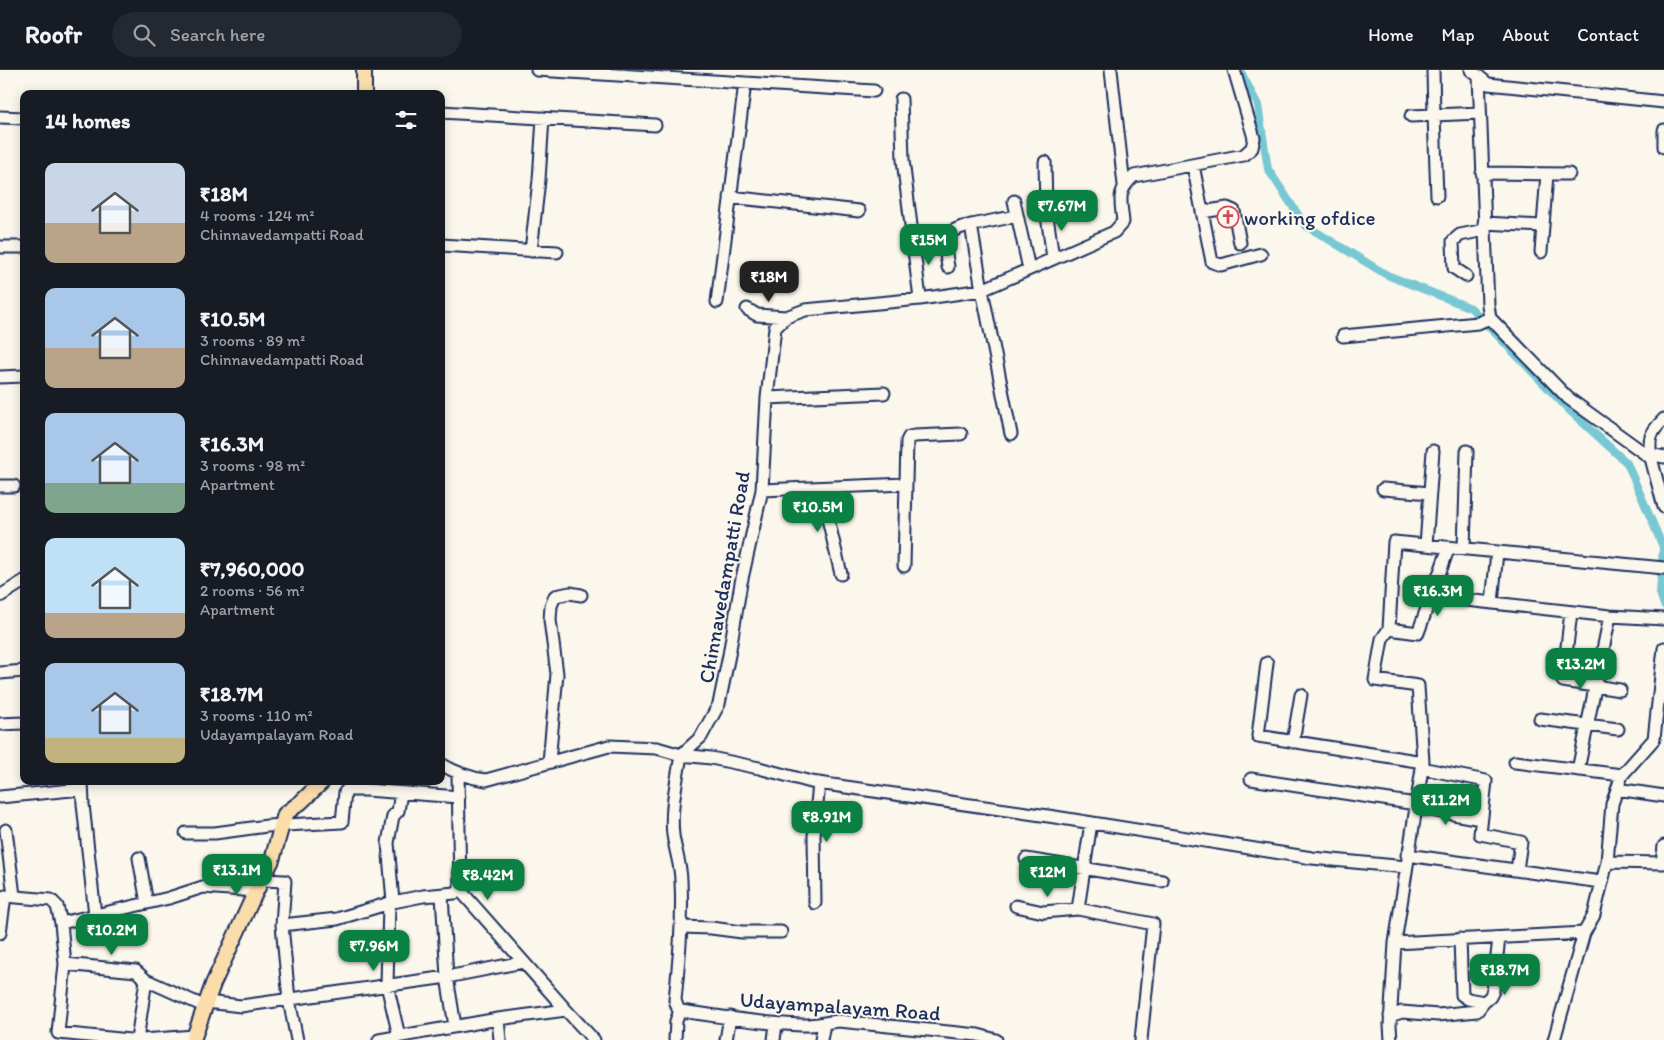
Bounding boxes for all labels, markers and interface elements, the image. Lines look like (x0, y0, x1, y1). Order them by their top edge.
search box (112, 12, 462, 57)
text: Roofr (25, 20, 82, 49)
icon: search (130, 21, 158, 49)
text: Search here (170, 23, 265, 46)
text: Home (1368, 24, 1414, 46)
text: Map (1442, 24, 1475, 46)
text: About (1503, 24, 1549, 46)
text: Contact (1577, 24, 1639, 46)
icon: filters (392, 106, 420, 134)
text: 14 homes (45, 108, 130, 133)
text: ₹18M (200, 181, 248, 206)
icon: home (85, 183, 145, 243)
pin: ₹7.67M (1021, 190, 1103, 232)
text: ₹7.67M (1038, 196, 1086, 215)
church icon: working ofdice (1216, 205, 1240, 229)
place label: working ofdice (1244, 205, 1376, 230)
text: 4 rooms · 124 m² (200, 206, 315, 225)
pin: ₹15M (899, 224, 959, 266)
text: Chinnavedampatti Road (200, 225, 364, 244)
text: ₹15M (911, 230, 947, 249)
pin: ₹18M (739, 260, 799, 303)
text: ₹18M (751, 267, 787, 286)
text: ₹10.5M (200, 306, 266, 331)
icon: home (85, 308, 145, 368)
text: 3 rooms · 89 m² (200, 331, 305, 350)
text: Chinnavedampatti Road (200, 350, 364, 369)
text: ₹16.3M (200, 431, 264, 456)
icon: home (85, 433, 145, 493)
text: 3 rooms · 98 m² (200, 456, 305, 475)
street label: Chinnavedampatti Road (693, 469, 755, 685)
text: Apartment (200, 475, 275, 494)
pin: ₹10.5M (777, 490, 859, 533)
text: ₹10.5M (793, 497, 843, 516)
text: ₹7,960,000 (200, 556, 304, 581)
icon: home (85, 558, 145, 618)
pin: ₹16.3M (1397, 574, 1479, 617)
text: 2 rooms · 56 m² (200, 581, 305, 600)
text: ₹16.3M (1414, 581, 1462, 600)
text: Apartment (200, 600, 275, 619)
pin: ₹13.2M (1540, 648, 1622, 690)
text: ₹13.2M (1557, 654, 1605, 673)
text: ₹18.7M (200, 681, 264, 706)
icon: home (85, 683, 145, 743)
text: 3 rooms · 110 m² (200, 706, 313, 725)
text: Udayampalayam Road (200, 725, 353, 744)
pin: ₹11.2M (1405, 784, 1487, 826)
text: ₹11.2M (1422, 790, 1470, 809)
pin: ₹8.91M (786, 800, 868, 843)
text: ₹8.91M (803, 807, 851, 826)
pin: ₹13.1M (196, 854, 278, 896)
pin: ₹12M (1018, 856, 1078, 898)
pin: ₹8.42M (447, 858, 529, 901)
text: ₹13.1M (213, 860, 261, 879)
text: ₹12M (1030, 862, 1066, 881)
text: ₹8.42M (462, 865, 514, 884)
pin: ₹10.2M (71, 914, 153, 956)
text: ₹10.2M (87, 920, 137, 939)
pin: ₹7.96M (333, 930, 415, 972)
text: ₹7.96M (349, 936, 399, 955)
pin: ₹18.7M (1464, 954, 1546, 996)
text: ₹18.7M (1481, 960, 1529, 979)
street label: Udayampalayam Road (739, 987, 941, 1025)

